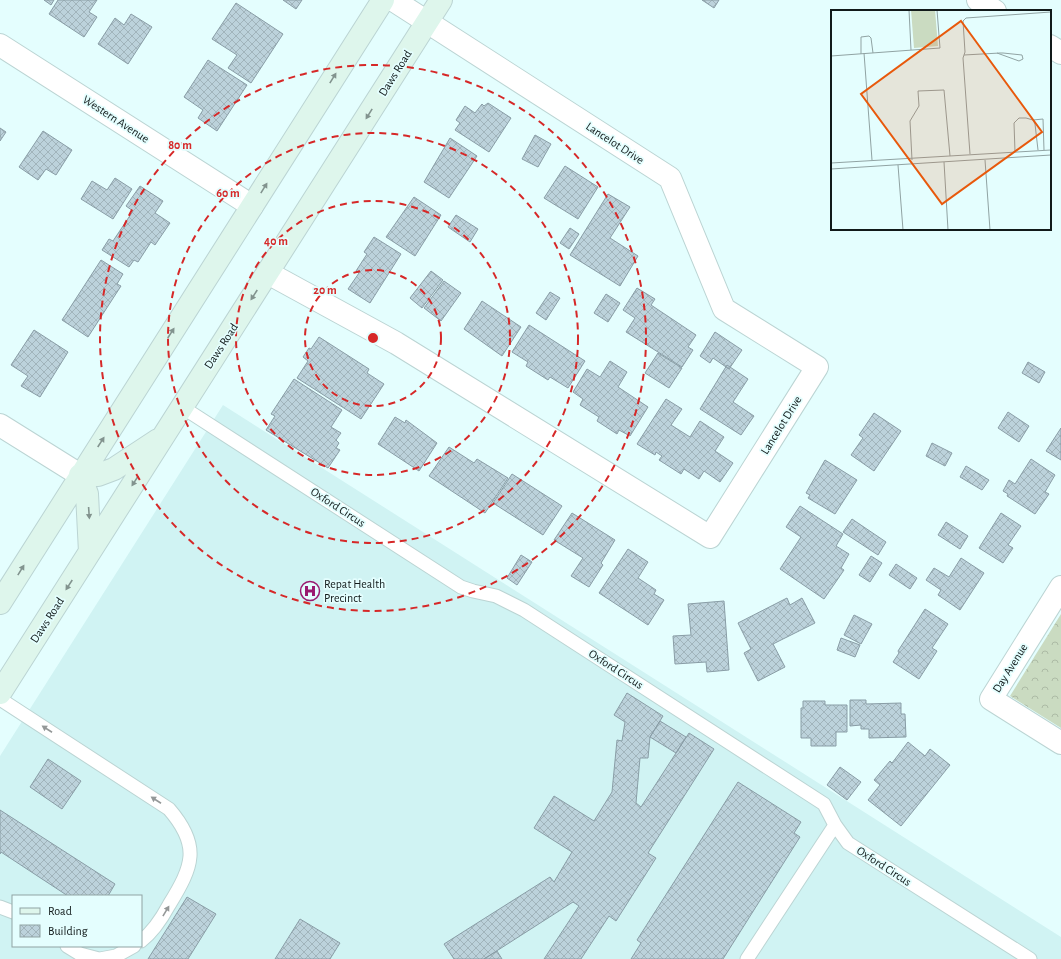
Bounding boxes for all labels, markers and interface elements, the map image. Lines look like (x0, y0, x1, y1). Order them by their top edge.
inset map (831, 10, 1051, 230)
street label: Daws Road (376, 48, 414, 98)
one-way arrow (330, 72, 337, 84)
street label: Western Avenue (81, 93, 151, 145)
one-way arrow (365, 108, 372, 120)
street label: Lancelot Drive (584, 120, 646, 166)
text: 80 m (168, 139, 192, 151)
one-way arrow (260, 182, 267, 194)
text: 60 m (216, 187, 240, 199)
text: 40 m (264, 235, 288, 247)
text: 20 m (313, 284, 337, 296)
one-way arrow (250, 290, 258, 300)
street label: Daws Road (202, 321, 240, 371)
one-way arrow (168, 327, 175, 339)
centre of rings (366, 331, 380, 345)
street label: Lancelot Drive (758, 394, 804, 456)
one-way arrow (98, 437, 105, 448)
one-way arrow (132, 475, 139, 487)
street label: Oxford Circus (309, 485, 367, 529)
one-way arrow (85, 507, 92, 519)
one-way arrow (17, 564, 24, 576)
place label: Repat Health Precinct (324, 578, 385, 604)
one-way arrow (65, 579, 72, 591)
hospital icon: Repat Health Precinct (299, 580, 321, 602)
street label: Daws Road (28, 595, 66, 645)
street label: Day Avenue (990, 641, 1031, 695)
street label: Oxford Circus (587, 647, 645, 691)
one-way arrow (42, 725, 52, 733)
one-way arrow (151, 796, 161, 804)
street label: Oxford Circus (855, 844, 913, 888)
legend (12, 895, 142, 947)
text: Road (48, 905, 72, 917)
one-way arrow (162, 905, 169, 917)
text: Building (48, 925, 88, 937)

